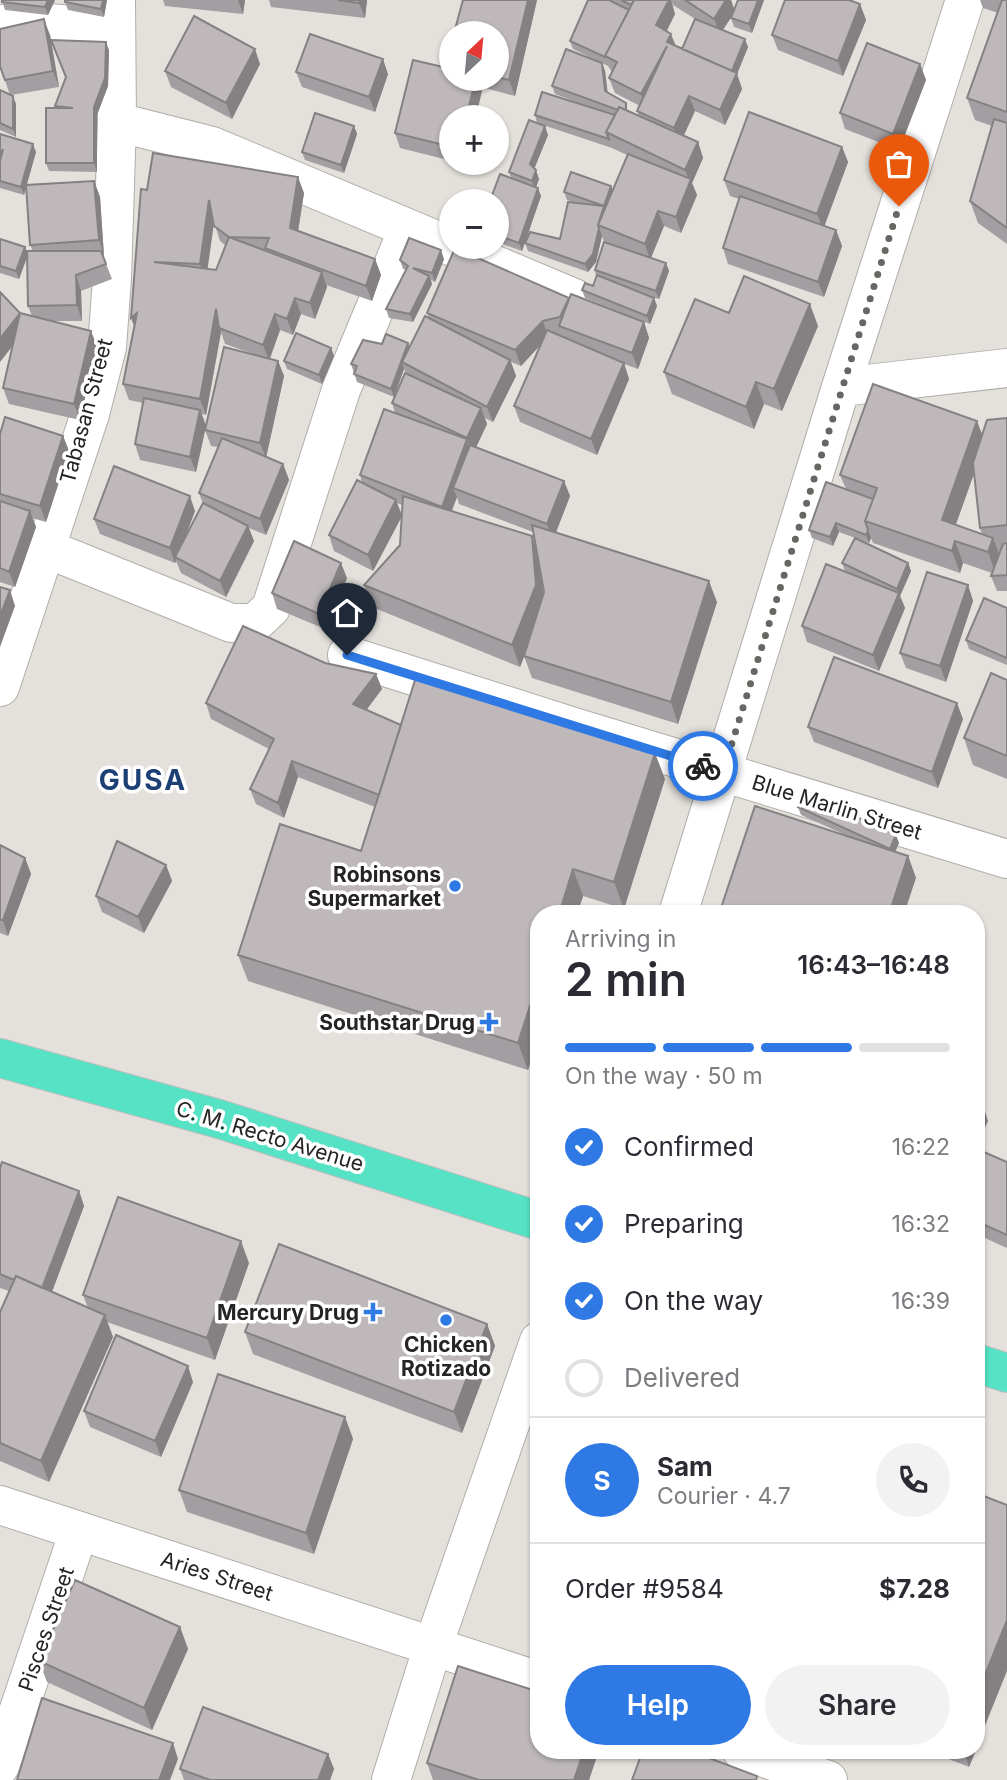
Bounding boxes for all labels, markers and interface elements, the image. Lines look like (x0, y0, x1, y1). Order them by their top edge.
north arrow (439, 21, 509, 91)
map controls (439, 21, 509, 259)
button: + (439, 105, 509, 175)
pin (869, 134, 929, 206)
icon: bag (880, 145, 918, 183)
button: − (439, 189, 509, 259)
street label: Tabasan Street (55, 336, 117, 486)
pin (317, 583, 377, 655)
icon: home (328, 594, 366, 632)
courier (668, 731, 738, 801)
icon: bike (684, 747, 722, 785)
district label: GUSA (99, 763, 187, 797)
street label: Blue Marlin Street (749, 769, 925, 845)
place label: Robinsons Supermarket (308, 862, 441, 911)
marker: Robinsons Supermarket (447, 878, 463, 894)
text: Arriving in (565, 925, 676, 953)
text: 16:43–16:48 (797, 949, 950, 980)
text: 2 min (565, 951, 687, 1007)
place label: Southstar Drug (319, 1010, 475, 1035)
marker: Southstar Drug (481, 1014, 497, 1030)
text: On the way · 50 m (565, 1062, 763, 1090)
street label: C. M. Recto Avenue (173, 1096, 367, 1176)
icon: check (565, 1128, 603, 1166)
text: Confirmed (624, 1131, 754, 1162)
text: 16:22 (892, 1133, 950, 1161)
icon: check (565, 1205, 603, 1243)
text: Preparing (624, 1208, 744, 1239)
text: 16:32 (892, 1210, 950, 1238)
icon: check (565, 1282, 603, 1320)
text: On the way (624, 1285, 763, 1316)
text: 16:39 (891, 1287, 950, 1315)
place label: Mercury Drug (217, 1300, 359, 1325)
marker: Mercury Drug (365, 1304, 381, 1320)
marker: Chicken Rotizado (438, 1312, 454, 1328)
place label: Chicken Rotizado (401, 1332, 491, 1381)
text: Delivered (624, 1362, 740, 1393)
button: phone (876, 1443, 950, 1517)
text: Sam (657, 1451, 713, 1482)
text: S (593, 1465, 611, 1496)
text: Courier · 4.7 (657, 1482, 791, 1510)
street label: Aries Street (158, 1546, 276, 1606)
street label: Pisces Street (13, 1563, 79, 1695)
text: Order #9584 (565, 1573, 724, 1604)
text: $7.28 (879, 1573, 950, 1604)
button: Help (565, 1665, 751, 1745)
button: Share (765, 1665, 950, 1745)

